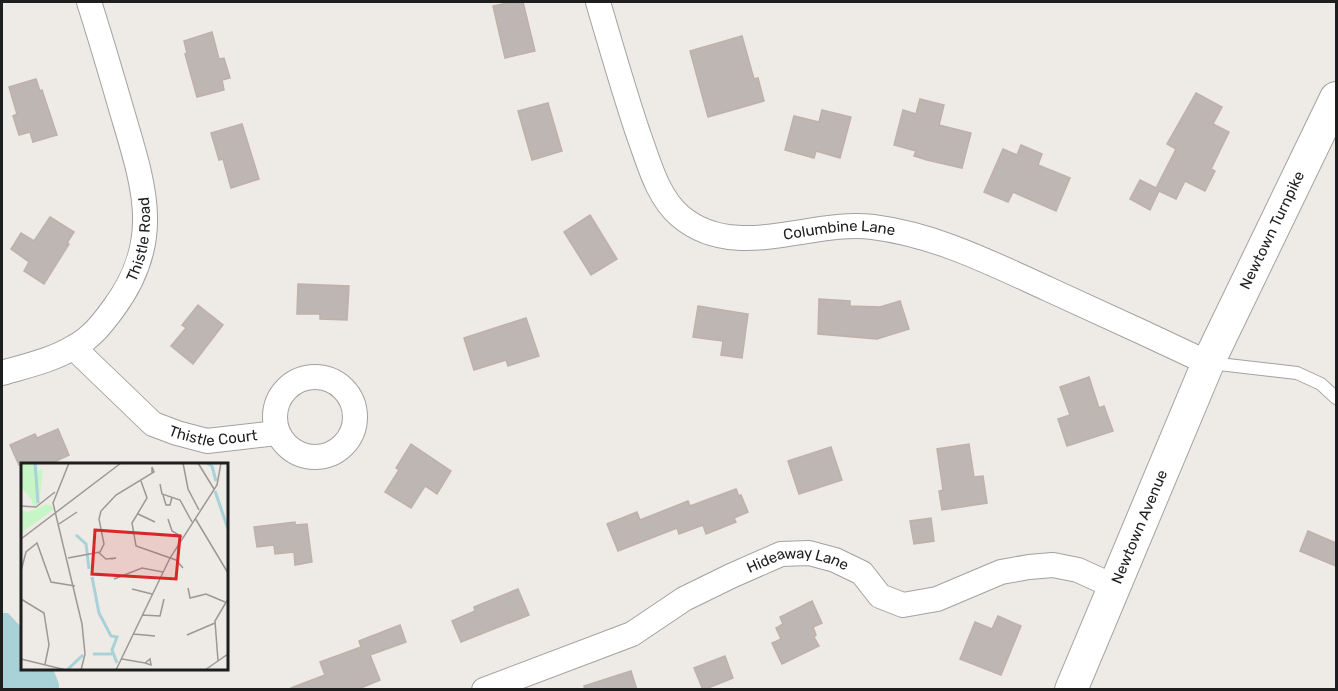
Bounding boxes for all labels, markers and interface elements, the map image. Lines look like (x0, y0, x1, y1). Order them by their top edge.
street label: Newtown Turnpike (1236, 168, 1308, 292)
street label: Thistle Road (123, 196, 154, 285)
street label: Columbine Lane (782, 217, 897, 244)
street label: Thistle Court (166, 422, 258, 450)
inset map (21, 463, 228, 670)
street label: Newtown Avenue (1108, 467, 1171, 586)
street label: Hideaway Lane (744, 544, 852, 577)

